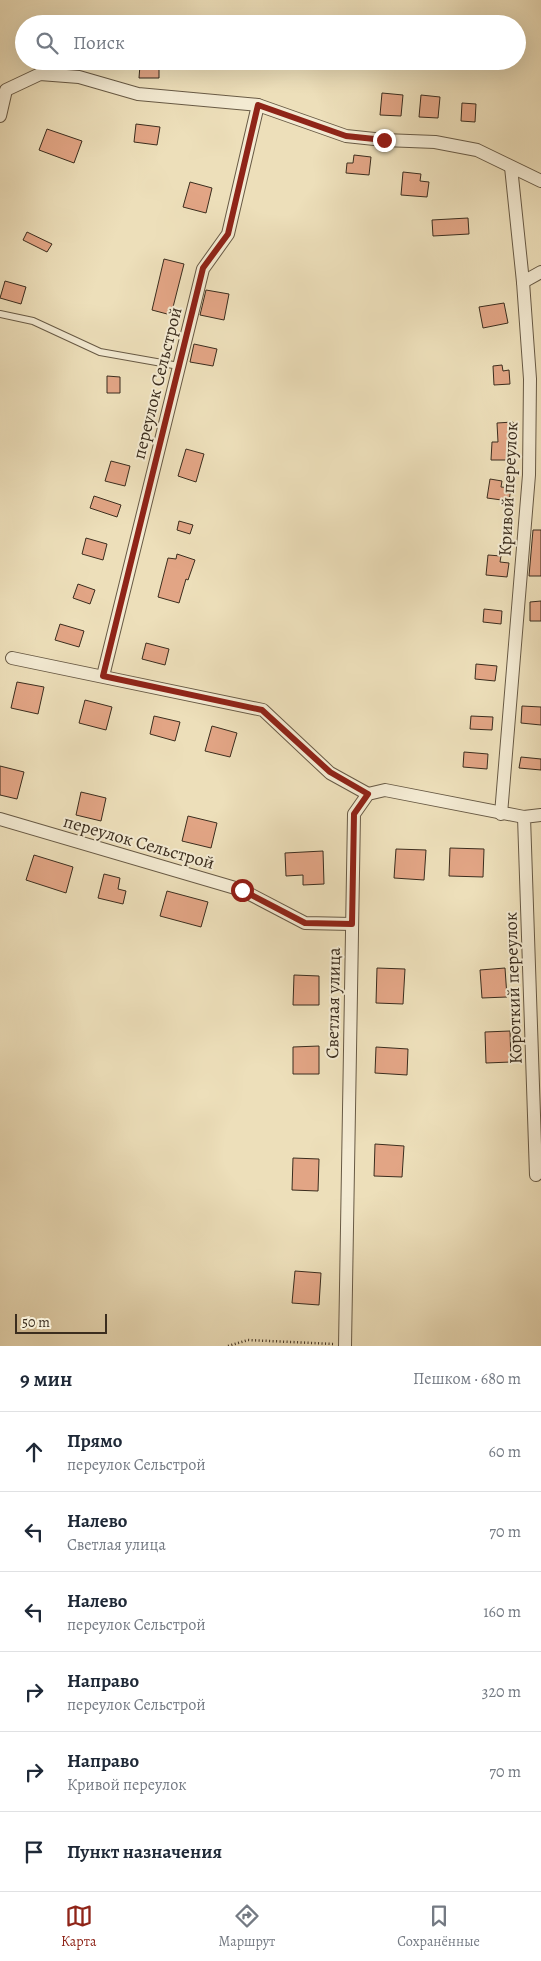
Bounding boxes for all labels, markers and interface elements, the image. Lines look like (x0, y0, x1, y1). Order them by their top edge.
search box (15, 15, 526, 70)
icon: search (33, 29, 61, 57)
text: Поиск (73, 30, 125, 56)
route end (373, 129, 396, 152)
street label: переулок Сельстрой (126, 304, 188, 462)
street label: Кривой переулок (492, 421, 524, 557)
street label: переулок Сельстрой (61, 809, 217, 875)
route start (231, 879, 254, 902)
street label: Короткий переулок (498, 911, 528, 1065)
street label: Светлая улица (320, 947, 346, 1059)
scale bar (15, 1311, 108, 1334)
text: 50 m (22, 1313, 50, 1332)
text: 9 мин (20, 1365, 72, 1393)
text: Пешком · 680 m (413, 1368, 521, 1390)
text: Прямо (67, 1428, 122, 1454)
icon: ahead (20, 1438, 48, 1466)
text: 60 m (489, 1441, 521, 1463)
text: переулок Сельстрой (67, 1454, 206, 1476)
text: Налево (67, 1508, 127, 1534)
icon: left (20, 1518, 48, 1546)
text: 70 m (489, 1521, 521, 1543)
text: Светлая улица (67, 1534, 166, 1556)
text: Налево (67, 1588, 127, 1614)
icon: left (20, 1598, 48, 1626)
text: 160 m (483, 1601, 521, 1623)
text: переулок Сельстрой (67, 1614, 206, 1636)
text: Направо (67, 1668, 139, 1694)
icon: right (20, 1678, 48, 1706)
text: 320 m (482, 1681, 521, 1703)
text: переулок Сельстрой (67, 1694, 206, 1716)
text: Направо (67, 1748, 139, 1774)
icon: right (20, 1758, 48, 1786)
text: 70 m (489, 1761, 521, 1783)
text: Кривой переулок (67, 1774, 187, 1796)
icon: arrive (20, 1838, 48, 1866)
text: Пункт назначения (67, 1839, 222, 1865)
tab: Карта (61, 1902, 96, 1951)
tab: Маршрут (219, 1902, 275, 1951)
tab: Сохранённые (397, 1902, 480, 1951)

